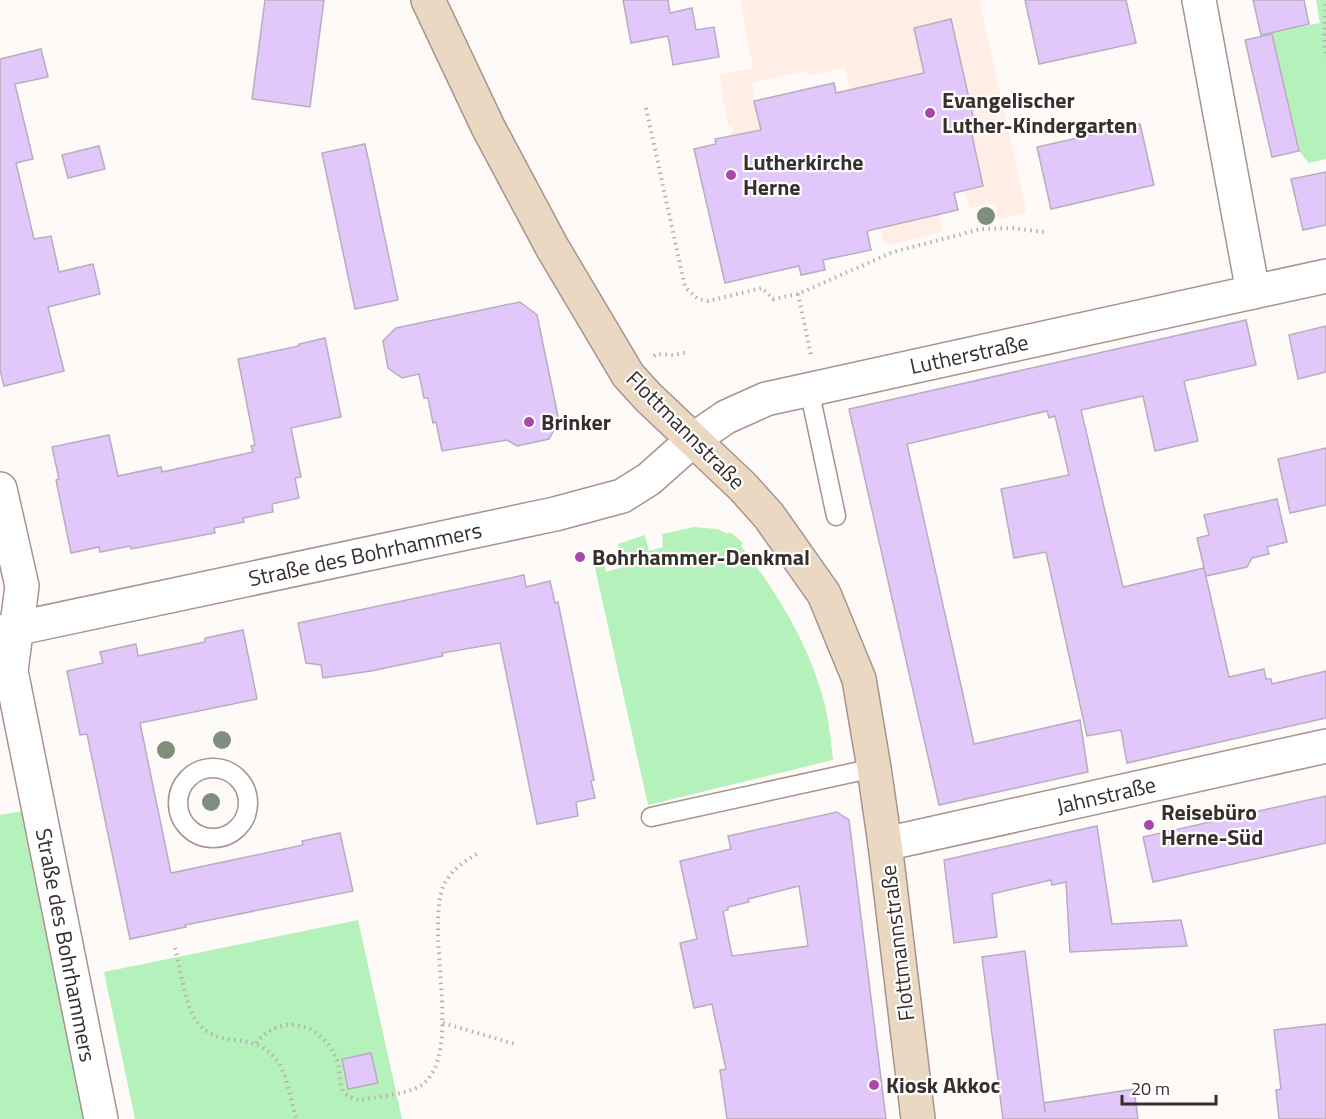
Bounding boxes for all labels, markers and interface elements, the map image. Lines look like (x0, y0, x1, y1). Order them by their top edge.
place label: Evangelischer Luther-Kindergarten (942, 83, 1137, 142)
marker: Evangelischer Luther-Kindergarten (923, 106, 937, 120)
place label: Lutherkirche Herne (743, 145, 864, 204)
marker: Lutherkirche Herne (724, 168, 738, 182)
street label: Lutherstraße (906, 325, 1032, 383)
street label: Flottmannstraße (618, 362, 754, 498)
place label: Brinker (541, 405, 611, 439)
marker: Brinker (522, 415, 536, 429)
street label: Straße des Bohrhammers (245, 513, 485, 595)
place label: Bohrhammer-Denkmal (592, 540, 810, 574)
marker: Bohrhammer-Denkmal (573, 550, 587, 564)
street label: Jahnstraße (1053, 767, 1159, 823)
place label: Reisebüro Herne-Süd (1161, 795, 1263, 854)
marker: Reisebüro Herne-Süd (1142, 818, 1156, 832)
street label: Straße des Bohrhammers (27, 825, 105, 1065)
street label: Flottmannstraße (871, 863, 923, 1023)
place label: Kiosk Akkoc (886, 1068, 1000, 1102)
scale bar (1122, 1068, 1216, 1106)
text: 20 m (1131, 1075, 1170, 1102)
marker: Kiosk Akkoc (867, 1078, 881, 1092)

